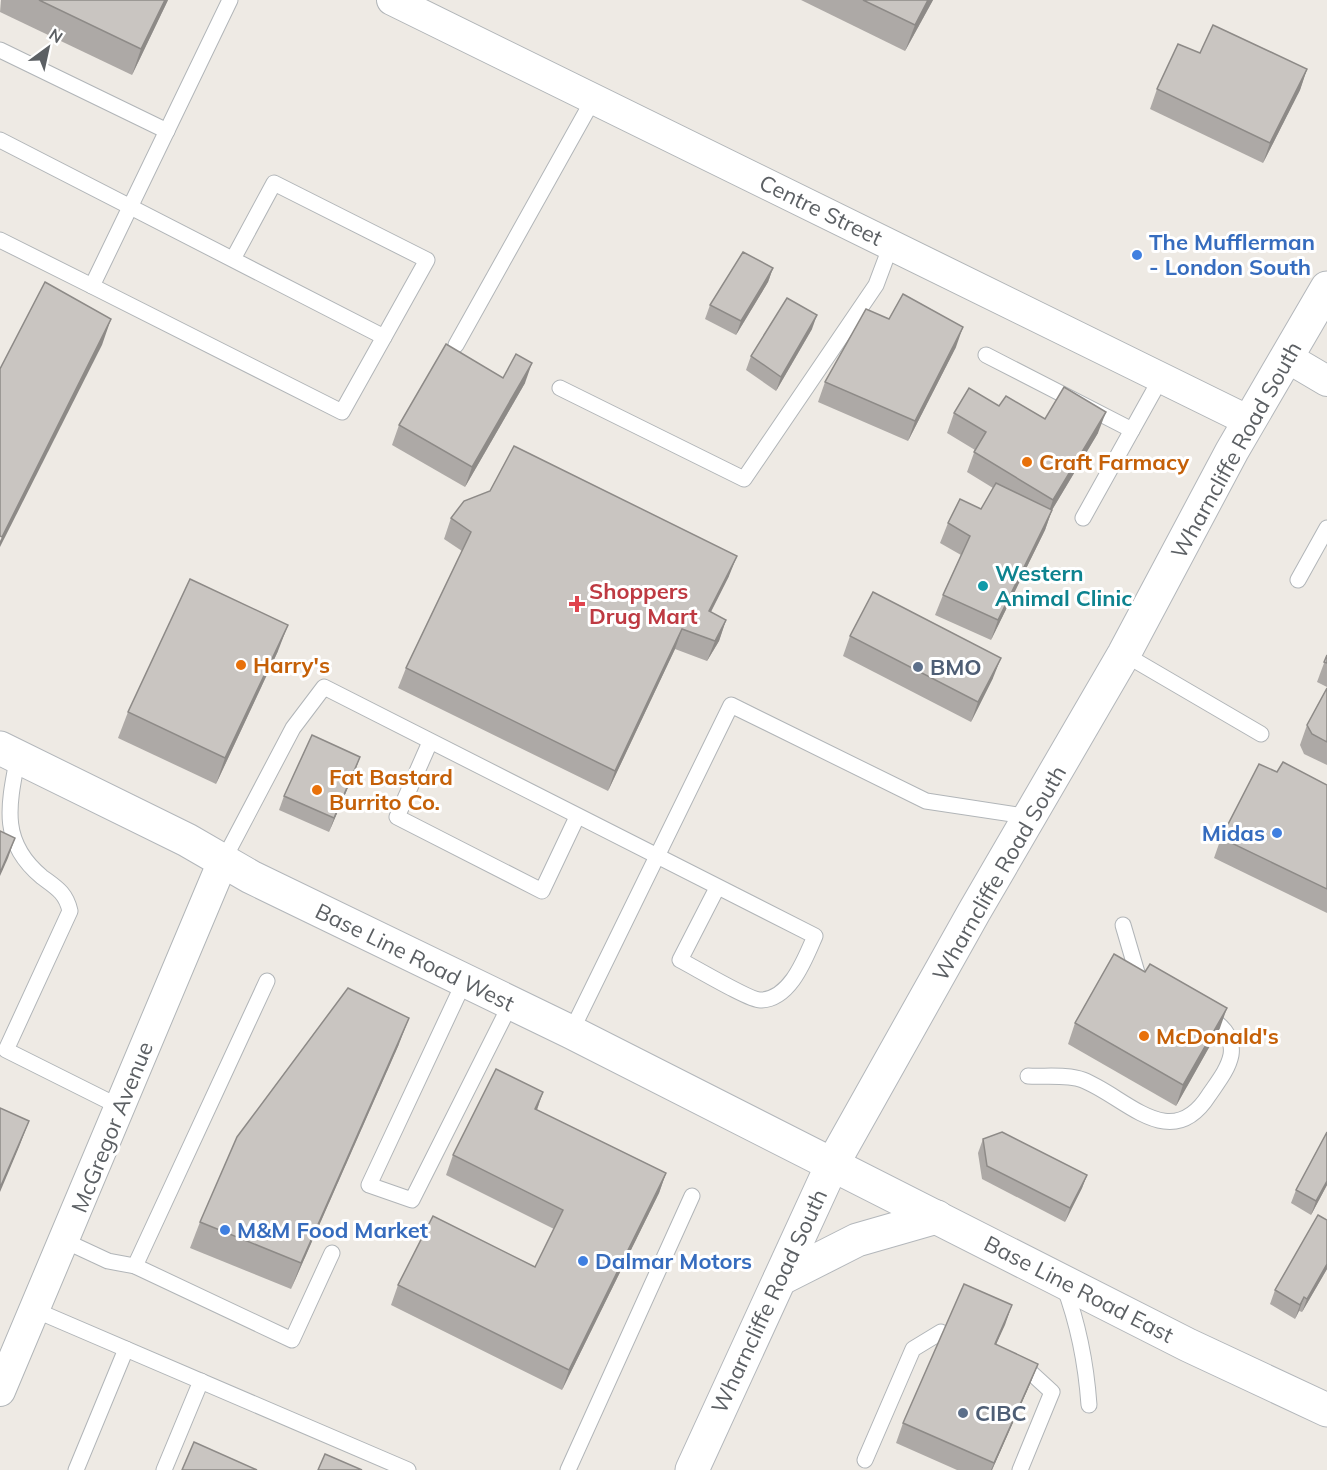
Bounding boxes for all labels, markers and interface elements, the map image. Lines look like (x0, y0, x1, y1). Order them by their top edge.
north arrow (18, 18, 78, 78)
text: N (46, 24, 67, 47)
street label: Centre Street (755, 168, 887, 252)
place label: The Mufflerman - London South (1149, 228, 1315, 281)
marker: The Mufflerman - London South (1130, 248, 1144, 262)
street label: Wharncliffe Road South (1165, 337, 1307, 563)
place label: Craft Farmacy (1039, 448, 1189, 476)
marker: Craft Farmacy (1020, 455, 1034, 469)
place label: Western Animal Clinic (995, 559, 1132, 612)
place label: Shoppers Drug Mart (589, 577, 698, 630)
marker: Western Animal Clinic (976, 579, 990, 593)
marker: Shoppers Drug Mart (570, 597, 584, 611)
place label: Harry's (253, 651, 330, 679)
place label: BMO (930, 653, 982, 681)
marker: Harry's (234, 658, 248, 672)
marker: BMO (911, 660, 925, 674)
street label: Wharncliffe Road South (926, 760, 1072, 986)
place label: Fat Bastard Burrito Co. (329, 763, 453, 816)
marker: Fat Bastard Burrito Co. (310, 783, 324, 797)
place label: Midas (1202, 819, 1265, 847)
marker: Midas (1270, 826, 1284, 840)
street label: Base Line Road West (311, 897, 519, 1017)
place label: McDonald's (1156, 1022, 1279, 1050)
marker: McDonald's (1137, 1029, 1151, 1043)
street label: McGregor Avenue (65, 1037, 159, 1217)
street label: Wharncliffe Road South (705, 1185, 833, 1417)
place label: M&M Food Market (237, 1216, 428, 1244)
marker: M&M Food Market (218, 1223, 232, 1237)
street label: Base Line Road East (980, 1229, 1179, 1349)
place label: Dalmar Motors (595, 1247, 752, 1275)
marker: Dalmar Motors (576, 1254, 590, 1268)
place label: CIBC (975, 1399, 1027, 1427)
marker: CIBC (956, 1406, 970, 1420)

